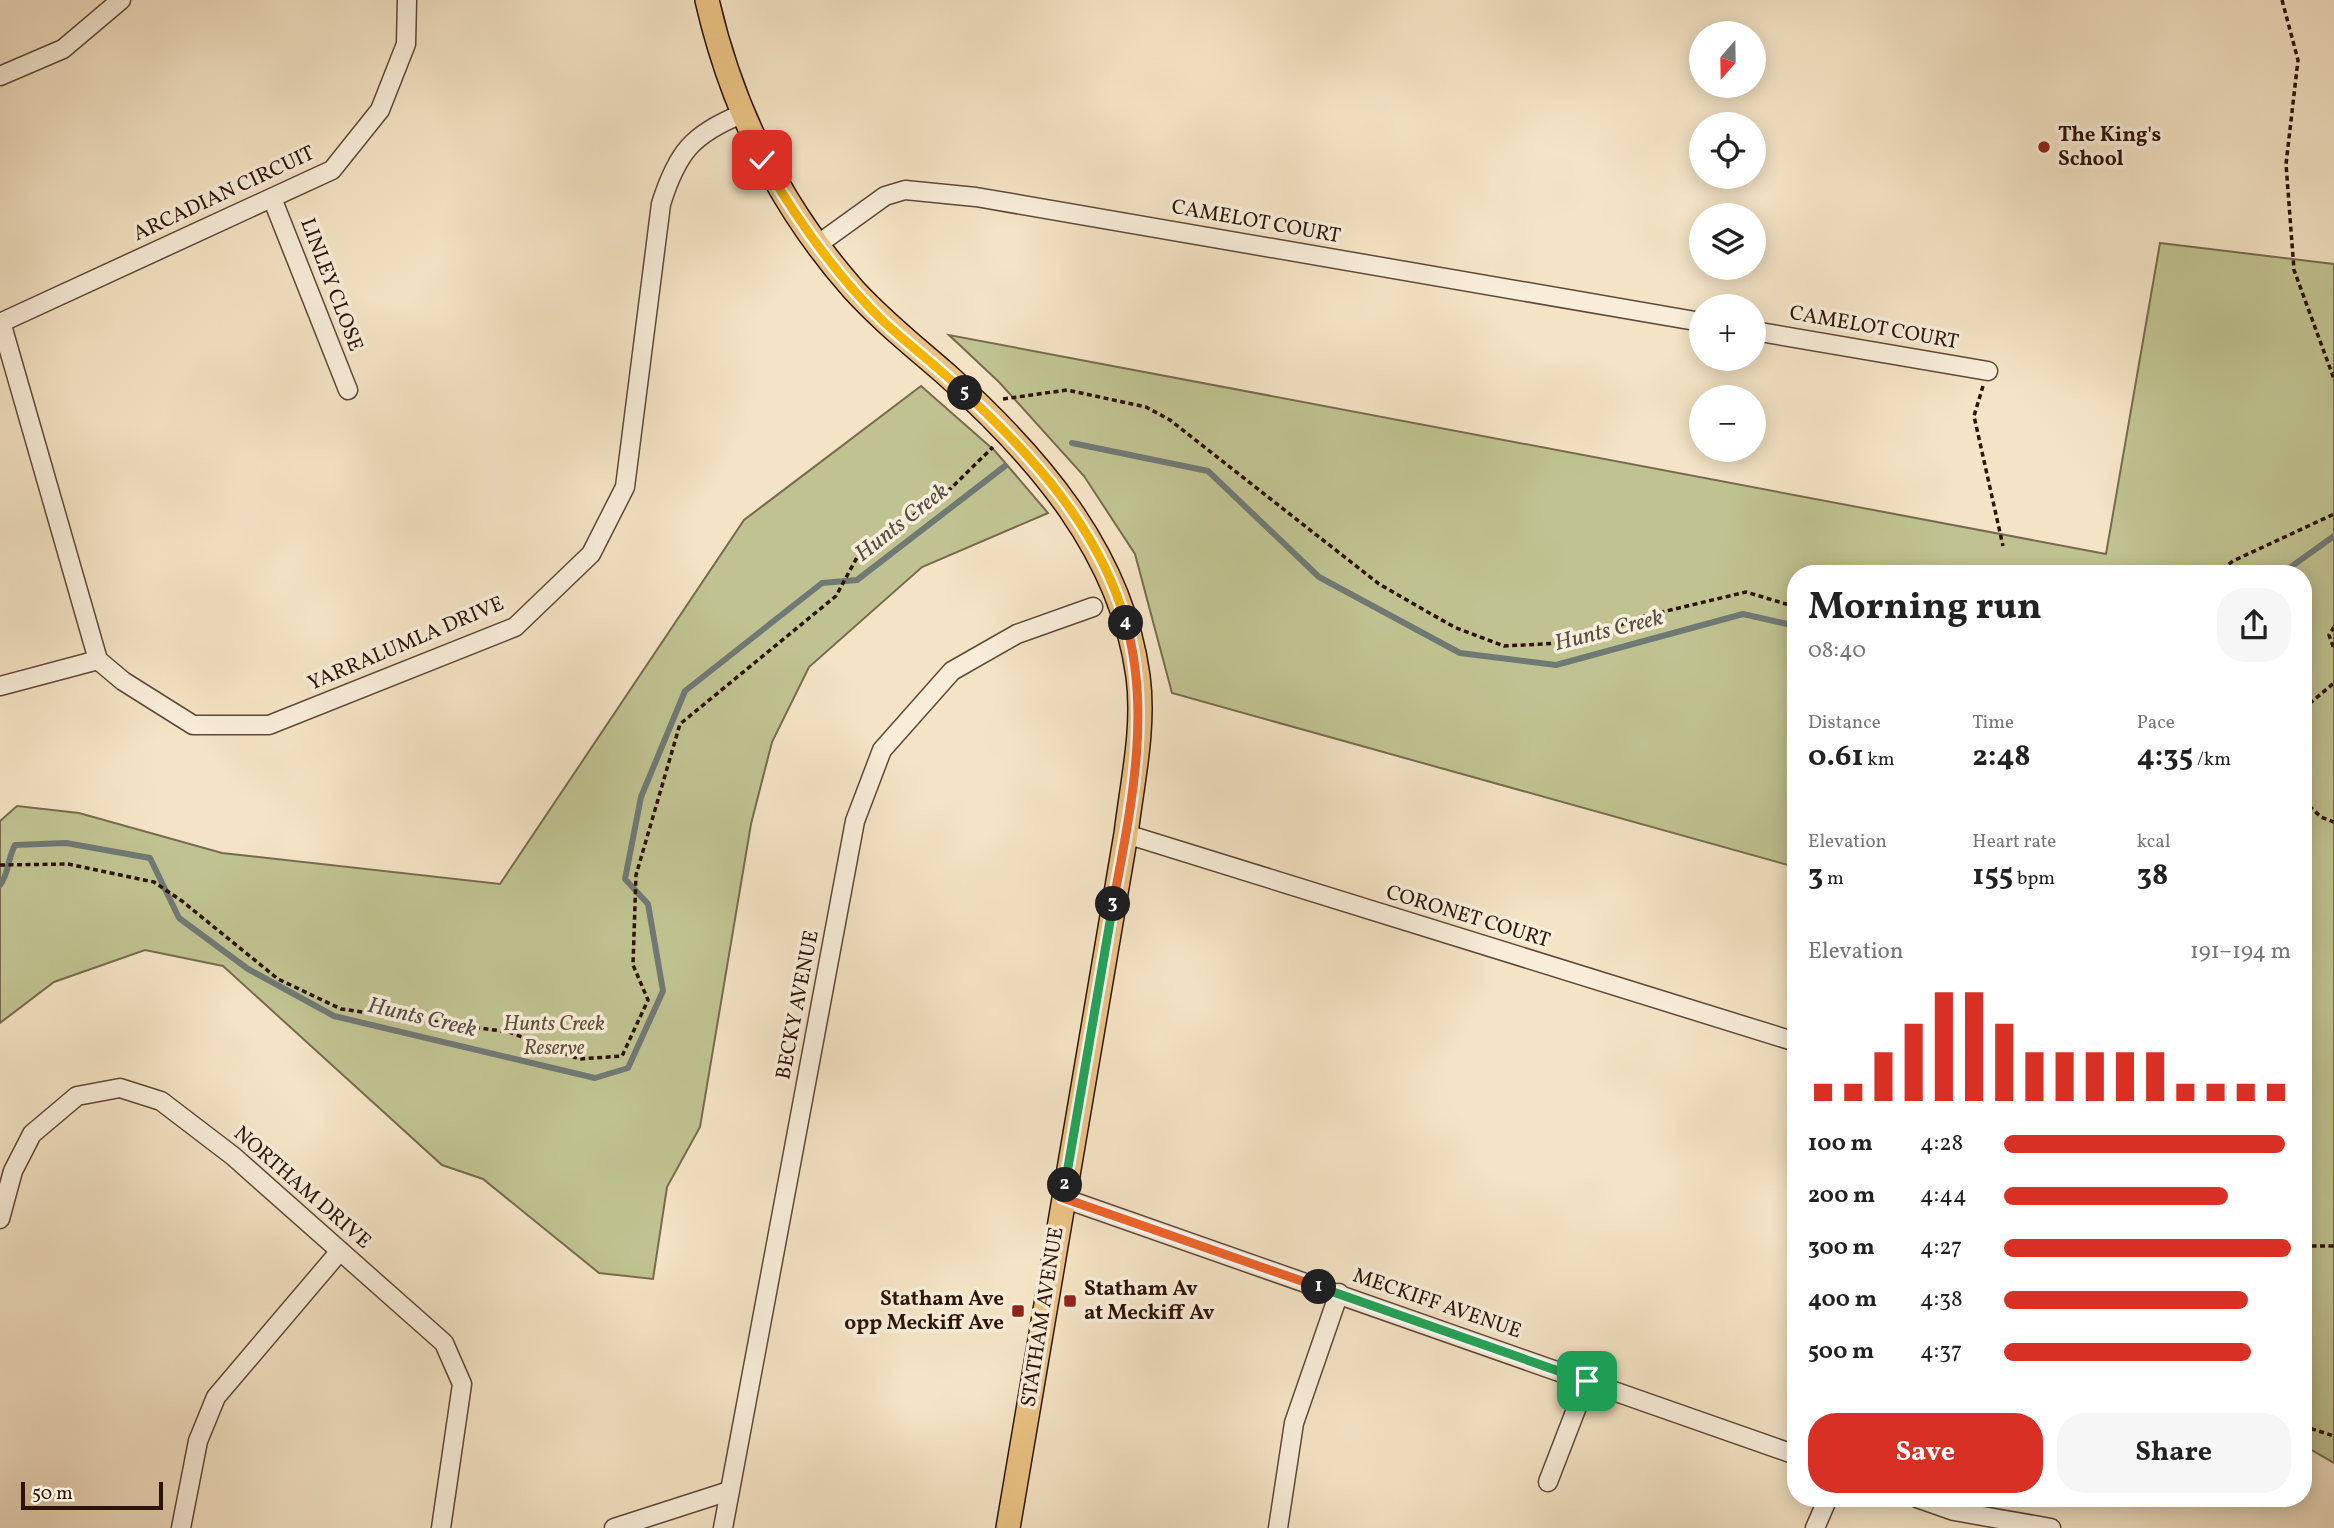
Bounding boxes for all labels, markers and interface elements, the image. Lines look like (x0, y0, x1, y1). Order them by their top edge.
north arrow (1689, 21, 1766, 98)
map controls (1689, 21, 1766, 462)
button: locate (1689, 112, 1766, 189)
place label: The King's School (2058, 121, 2161, 174)
pin (732, 130, 792, 190)
street label: ARCADIAN CIRCUIT (129, 139, 319, 249)
marker: The King's School (2036, 139, 2052, 155)
icon: check (743, 141, 781, 179)
street label: CAMELOT COURT (1169, 193, 1343, 251)
button: layers (1689, 203, 1766, 280)
street label: LINLEY CLOSE (292, 214, 370, 356)
button: + (1689, 294, 1766, 371)
street label: CAMELOT COURT (1787, 299, 1961, 357)
pin: 5 (948, 376, 982, 410)
text: 5 (960, 379, 969, 405)
button: − (1689, 385, 1766, 462)
water label: Hunts Creek (848, 476, 956, 570)
text: Morning run (1808, 582, 2042, 635)
button: share (2217, 588, 2291, 662)
street label: YARRALUMLA DRIVE (303, 590, 509, 698)
water label: Hunts Creek (1551, 602, 1667, 660)
pin: 4 (1108, 606, 1144, 640)
text: 4 (1120, 609, 1131, 635)
text: 08:40 (1808, 635, 1866, 667)
text: Distance (1808, 710, 1881, 736)
text: Time (1972, 710, 2014, 736)
text: Pace (2137, 710, 2175, 736)
text: 0.61 (1808, 736, 1864, 778)
text: 2:48 (1972, 736, 2031, 778)
text: 4:35 (2137, 736, 2193, 778)
text: km (1864, 747, 1895, 773)
text: /km (2193, 747, 2231, 773)
text: Elevation (1808, 829, 1887, 855)
text: Heart rate (1972, 829, 2056, 855)
text: kcal (2137, 829, 2170, 855)
text: 3 (1808, 855, 1823, 897)
text: 155 (1972, 855, 2013, 897)
text: 38 (2137, 855, 2168, 897)
text: m (1823, 866, 1844, 892)
text: bpm (2013, 866, 2055, 892)
street label: CORONET COURT (1382, 878, 1554, 956)
pin: 3 (1096, 886, 1130, 922)
text: 3 (1108, 890, 1117, 916)
street label: BECKY AVENUE (769, 928, 827, 1082)
text: Elevation (1808, 936, 1904, 968)
text: 191–194 m (2190, 936, 2291, 968)
water label: Hunts Creek (364, 990, 480, 1046)
park label: Hunts Creek Reserve (503, 1010, 605, 1063)
street label: NORTHAM DRIVE (227, 1120, 377, 1256)
text: 100 m (1808, 1128, 1873, 1160)
text: 4:28 (1920, 1128, 1963, 1160)
pin: 2 (1048, 1168, 1082, 1202)
text: 2 (1060, 1171, 1069, 1197)
text: 200 m (1808, 1180, 1875, 1212)
text: 4:44 (1920, 1180, 1967, 1212)
street label: STATHAM AVENUE (1014, 1225, 1072, 1409)
text: 300 m (1808, 1232, 1875, 1264)
text: 4:27 (1920, 1232, 1962, 1264)
street label: MECKIFF AVENUE (1349, 1262, 1525, 1346)
pin: 1 (1302, 1270, 1336, 1304)
text: 1 (1315, 1273, 1322, 1299)
place label: Statham Av at Meckiff Av (1084, 1275, 1215, 1328)
text: 400 m (1808, 1284, 1877, 1316)
text: 4:38 (1920, 1284, 1963, 1316)
place label: Statham Ave opp Meckiff Ave (844, 1285, 1004, 1338)
marker: Statham Av at Meckiff Av (1062, 1293, 1078, 1309)
marker: Statham Ave opp Meckiff Ave (1010, 1303, 1026, 1319)
text: 500 m (1808, 1336, 1874, 1368)
text: 4:37 (1920, 1336, 1962, 1368)
pin (1557, 1351, 1617, 1411)
icon: arrive (1568, 1362, 1606, 1400)
button: Save (1808, 1413, 2043, 1493)
button: Share (2057, 1413, 2291, 1493)
scale bar (21, 1479, 163, 1511)
text: 50 m (32, 1481, 73, 1507)

